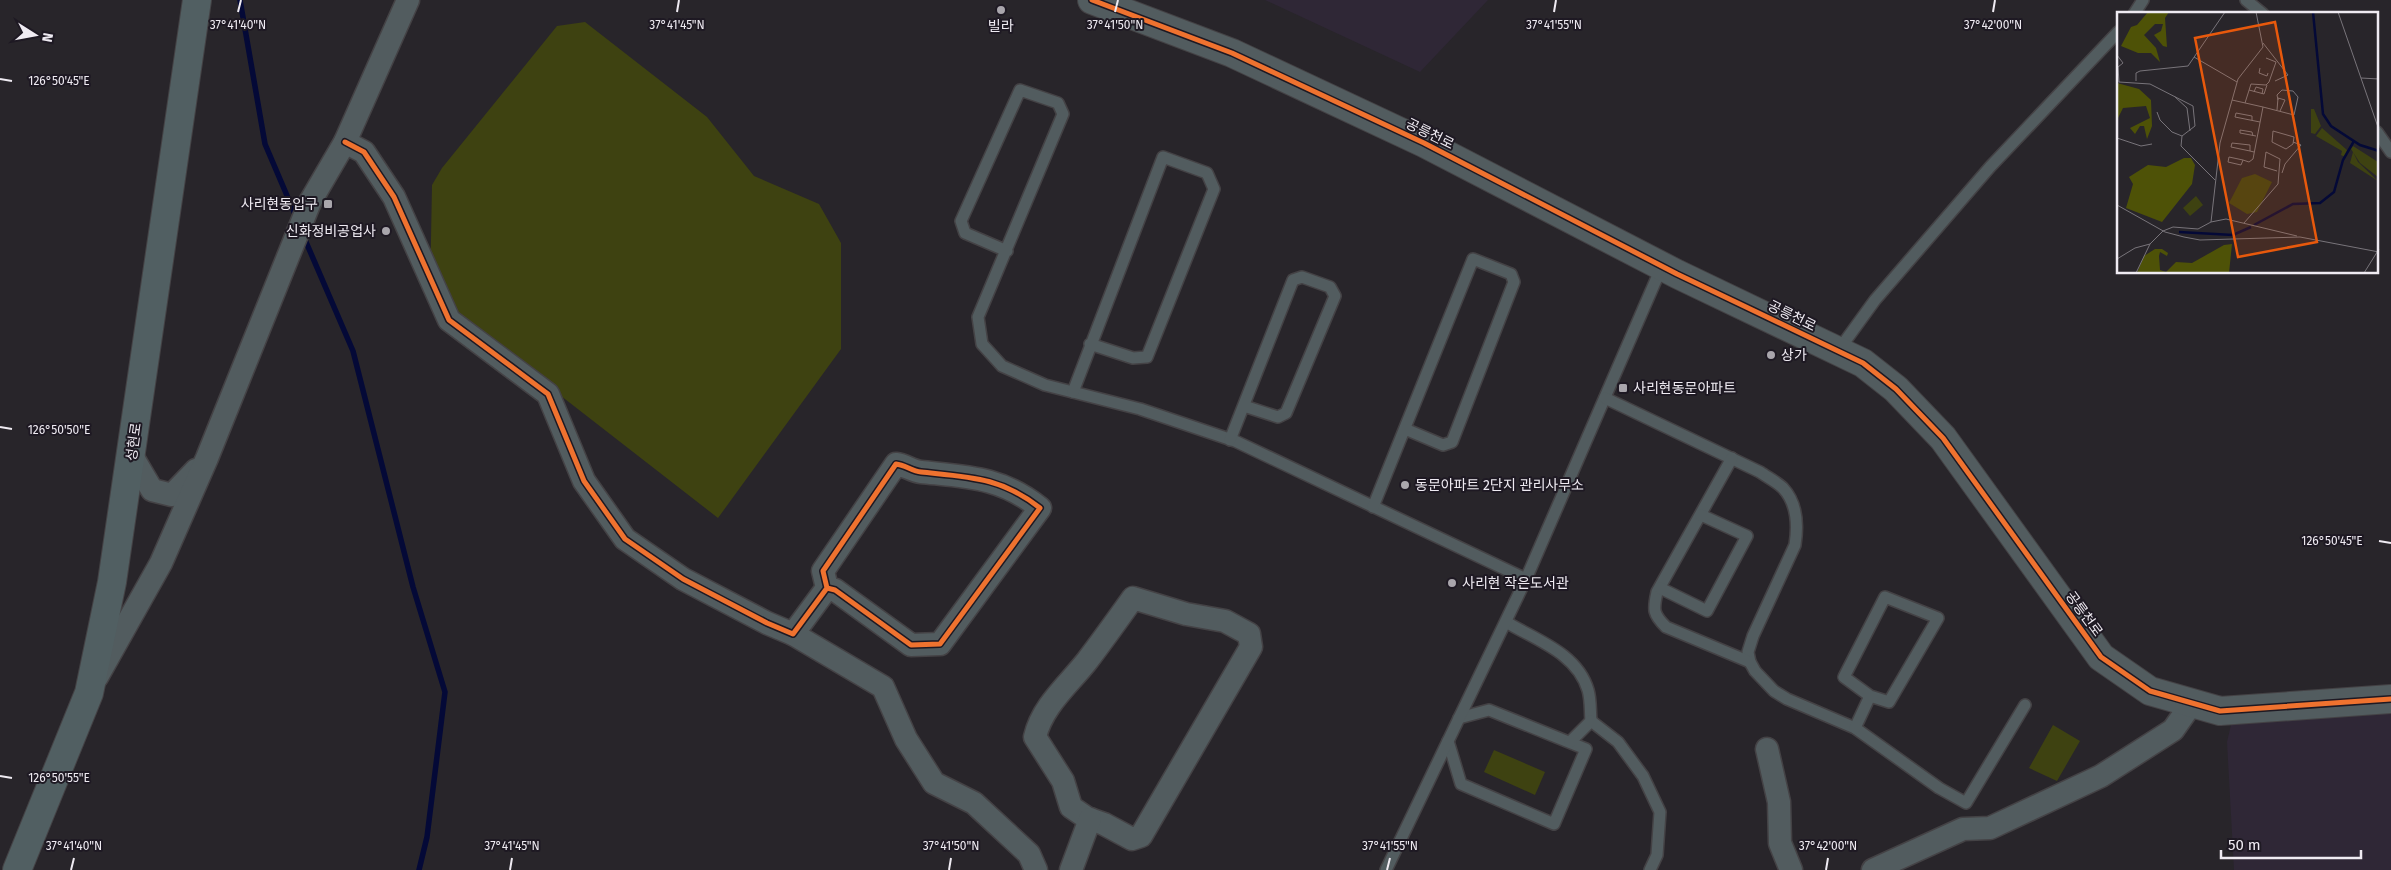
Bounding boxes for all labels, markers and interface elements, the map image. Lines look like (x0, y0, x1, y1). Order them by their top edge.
marker: 빌라 (995, 4, 1007, 16)
north arrow (10, 10, 60, 60)
inset map (2117, 12, 2378, 274)
text: 37°41'40"N (210, 18, 266, 32)
text: 37°41'45"N (649, 18, 705, 32)
place label: 빌라 (988, 18, 1014, 35)
text: 37°41'50"N (1087, 18, 1143, 32)
text: 37°41'55"N (1526, 18, 1582, 32)
text: 37°42'00"N (1964, 18, 2022, 32)
text: N (38, 31, 57, 44)
text: 126°50'45"E (28, 74, 90, 88)
street label: 공릉천로 (1403, 115, 1457, 153)
place label: 사리현동입구 (241, 196, 318, 213)
marker: 사리현동입구 (322, 198, 334, 210)
place label: 신화정비공업사 (286, 223, 376, 240)
marker: 신화정비공업사 (380, 225, 392, 237)
street label: 공릉천로 (1765, 297, 1819, 335)
place label: 상가 (1781, 347, 1807, 364)
marker: 상가 (1765, 349, 1777, 361)
place label: 사리현동문아파트 (1633, 380, 1736, 397)
marker: 사리현동문아파트 (1617, 382, 1629, 394)
street label: 성현로 (123, 422, 145, 462)
text: 126°50'50"E (28, 423, 90, 437)
place label: 동문아파트 2단지 관리사무소 (1415, 477, 1584, 494)
marker: 동문아파트 2단지 관리사무소 (1399, 479, 1411, 491)
text: 126°50'45"E (2301, 534, 2363, 548)
place label: 사리현 작은도서관 (1462, 575, 1569, 592)
marker: 사리현 작은도서관 (1446, 577, 1458, 589)
street label: 공릉천로 (2062, 588, 2106, 640)
text: 126°50'55"E (28, 771, 90, 785)
scale bar (2221, 828, 2361, 860)
text: 50 m (2228, 836, 2261, 854)
text: 37°41'40"N (46, 839, 102, 853)
text: 37°41'45"N (484, 839, 540, 853)
text: 37°41'50"N (923, 839, 979, 853)
text: 37°41'55"N (1362, 839, 1418, 853)
text: 37°42'00"N (1799, 839, 1857, 853)

